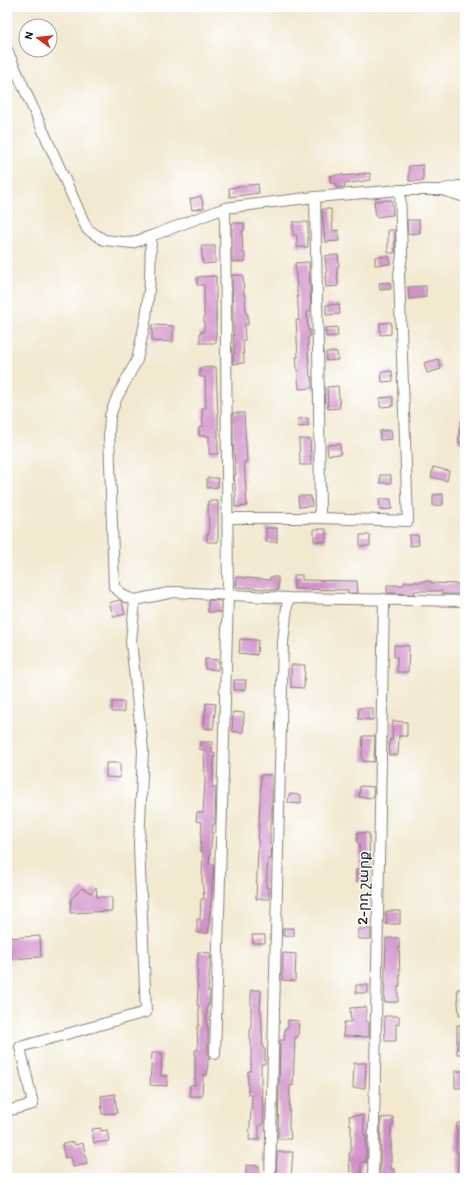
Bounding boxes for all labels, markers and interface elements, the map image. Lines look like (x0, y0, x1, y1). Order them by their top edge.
north arrow (18, 18, 58, 58)
text: N (22, 30, 36, 41)
street label: 2-րդ շարք (353, 851, 373, 925)

